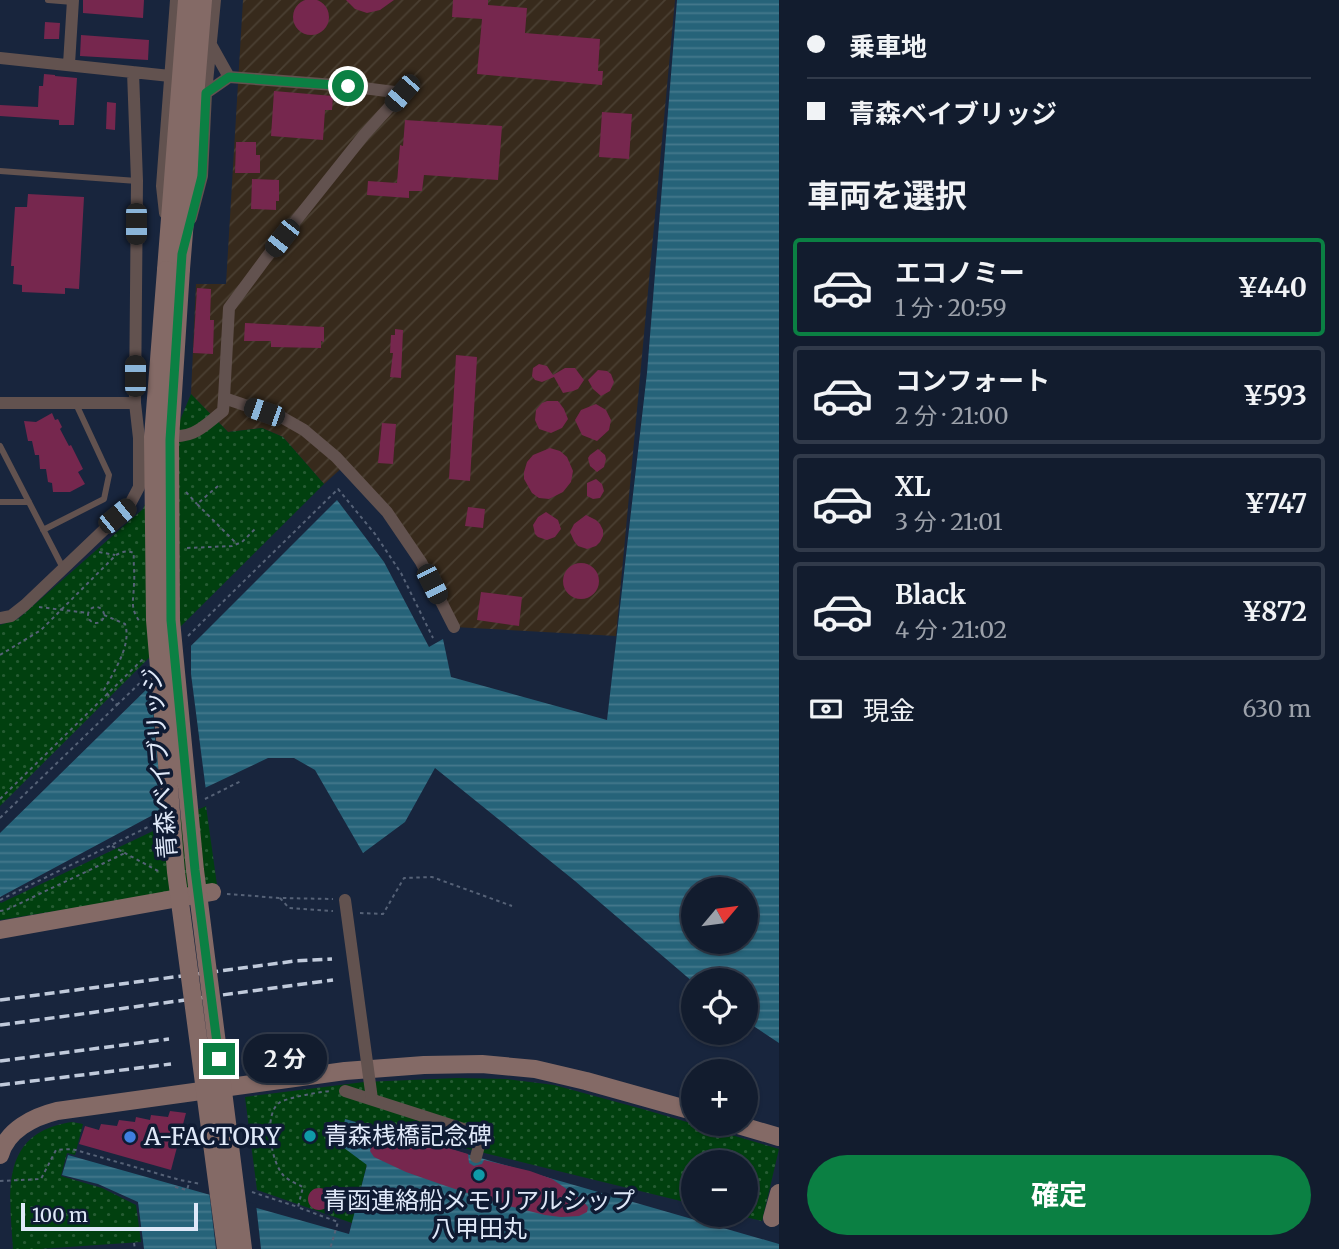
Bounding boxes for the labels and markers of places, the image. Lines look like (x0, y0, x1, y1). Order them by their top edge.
place label: 青森桟橋記念碑 (324, 1120, 492, 1151)
place label: A-FACTORY (143, 1121, 281, 1152)
marker: 青森桟橋記念碑 (302, 1128, 318, 1144)
marker: A-FACTORY (122, 1129, 138, 1145)
marker: 青函連絡船メモリアルシップ 八甲田丸 (471, 1167, 487, 1183)
place label: 青函連絡船メモリアルシップ 八甲田丸 (323, 1185, 635, 1244)

